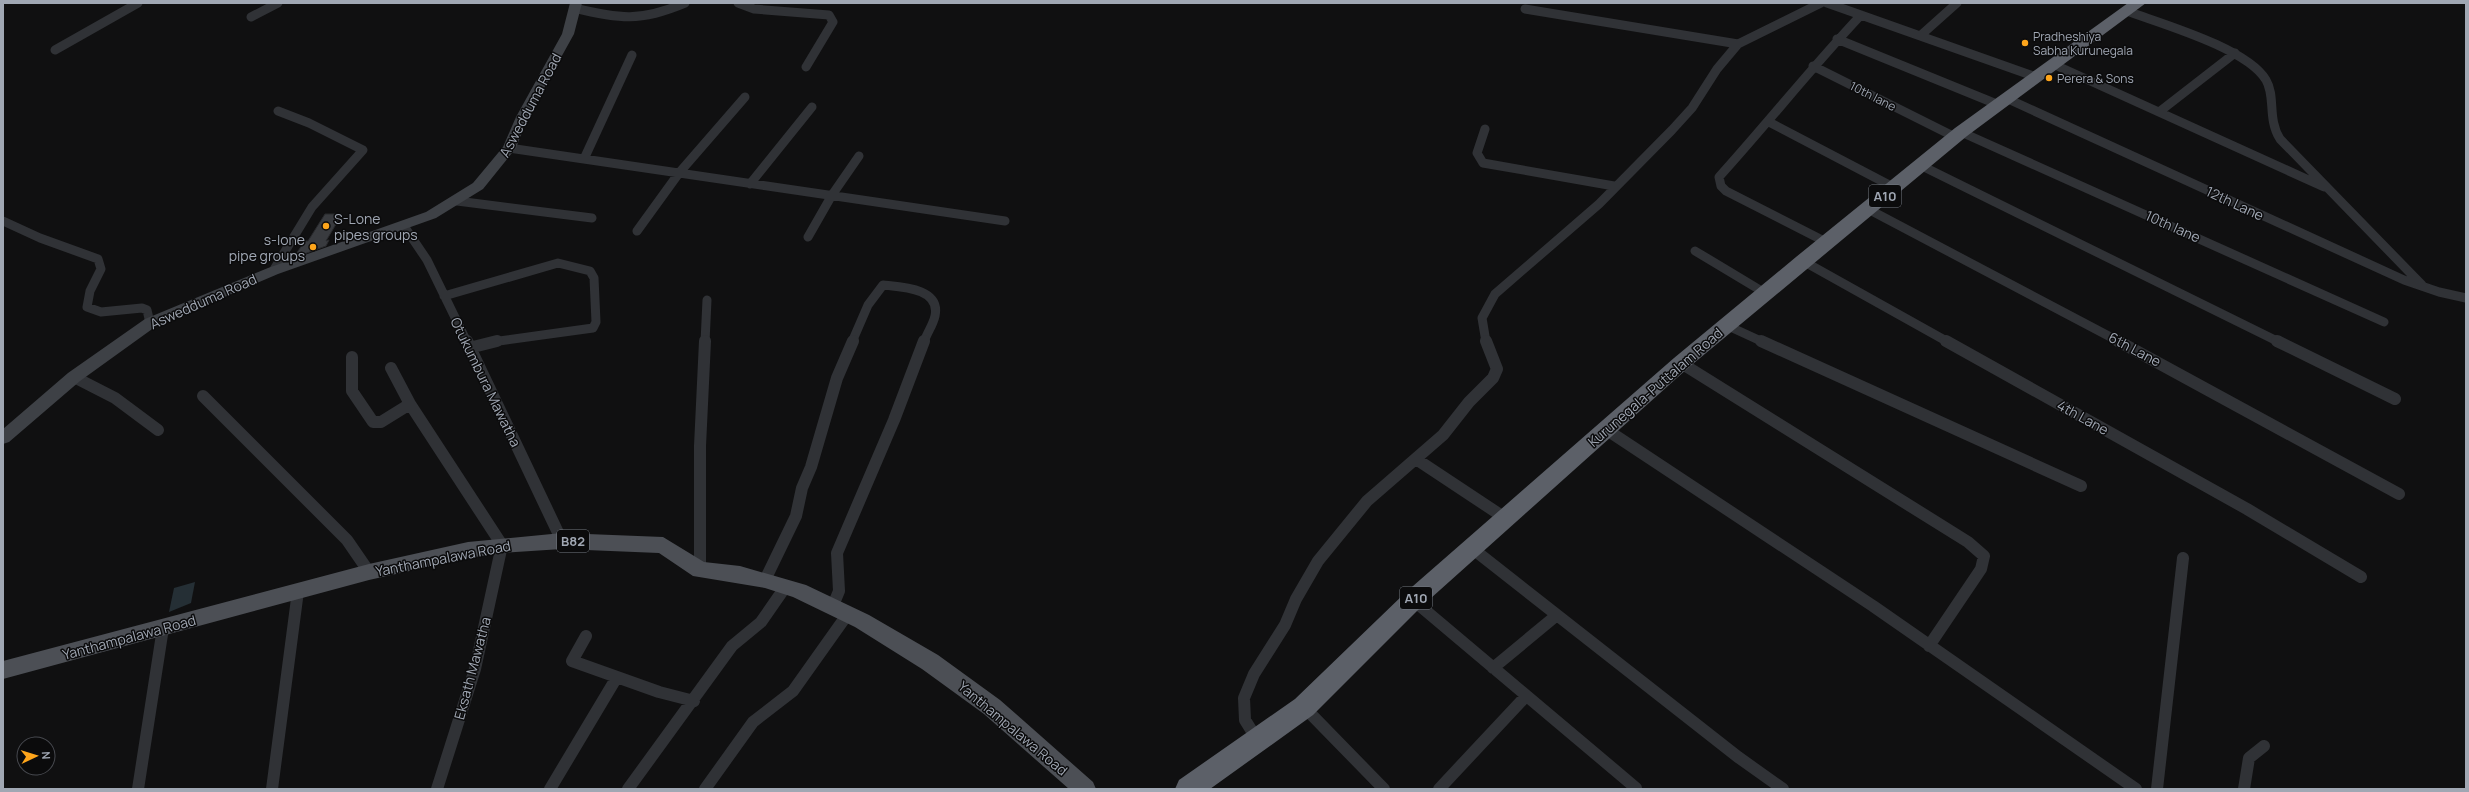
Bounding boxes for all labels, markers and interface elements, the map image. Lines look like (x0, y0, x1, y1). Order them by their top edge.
place label: Pradheshiya Sabha Kurunegala (2033, 28, 2133, 59)
marker: Pradheshiya Sabha Kurunegala (2020, 38, 2030, 48)
street label: Aswedduma Road (495, 50, 565, 160)
place label: Perera & Sons (2057, 70, 2134, 87)
marker: Perera & Sons (2044, 73, 2054, 83)
street label: 10th lane (1847, 77, 1899, 115)
street label: 12th Lane (2203, 181, 2267, 225)
road number: A10 (1869, 185, 1901, 207)
street label: 10th lane (2143, 205, 2203, 247)
place label: S-Lone pipes groups (334, 209, 418, 244)
marker: S-Lone pipes groups (321, 221, 331, 231)
place label: s-lone pipe groups (229, 230, 305, 265)
marker: s-lone pipe groups (308, 242, 318, 252)
street label: Aswedduma Road (147, 269, 259, 333)
street label: Otukumbura Mawatha (446, 314, 526, 450)
street label: Kurunegala-Puttalam Road (1584, 323, 1726, 451)
street label: 6th Lane (2105, 327, 2165, 371)
street label: 4th Lane (2054, 395, 2112, 439)
road number: B82 (557, 530, 589, 552)
street label: Yanthampalawa Road (374, 536, 512, 580)
road number: A10 (1400, 587, 1432, 609)
street label: Yanthampalawa Road (60, 610, 198, 664)
street label: Eksath Mawatha (449, 614, 495, 722)
street label: Yanthampalawa Road (954, 677, 1072, 779)
north arrow (16, 736, 56, 776)
text: N (39, 751, 54, 760)

